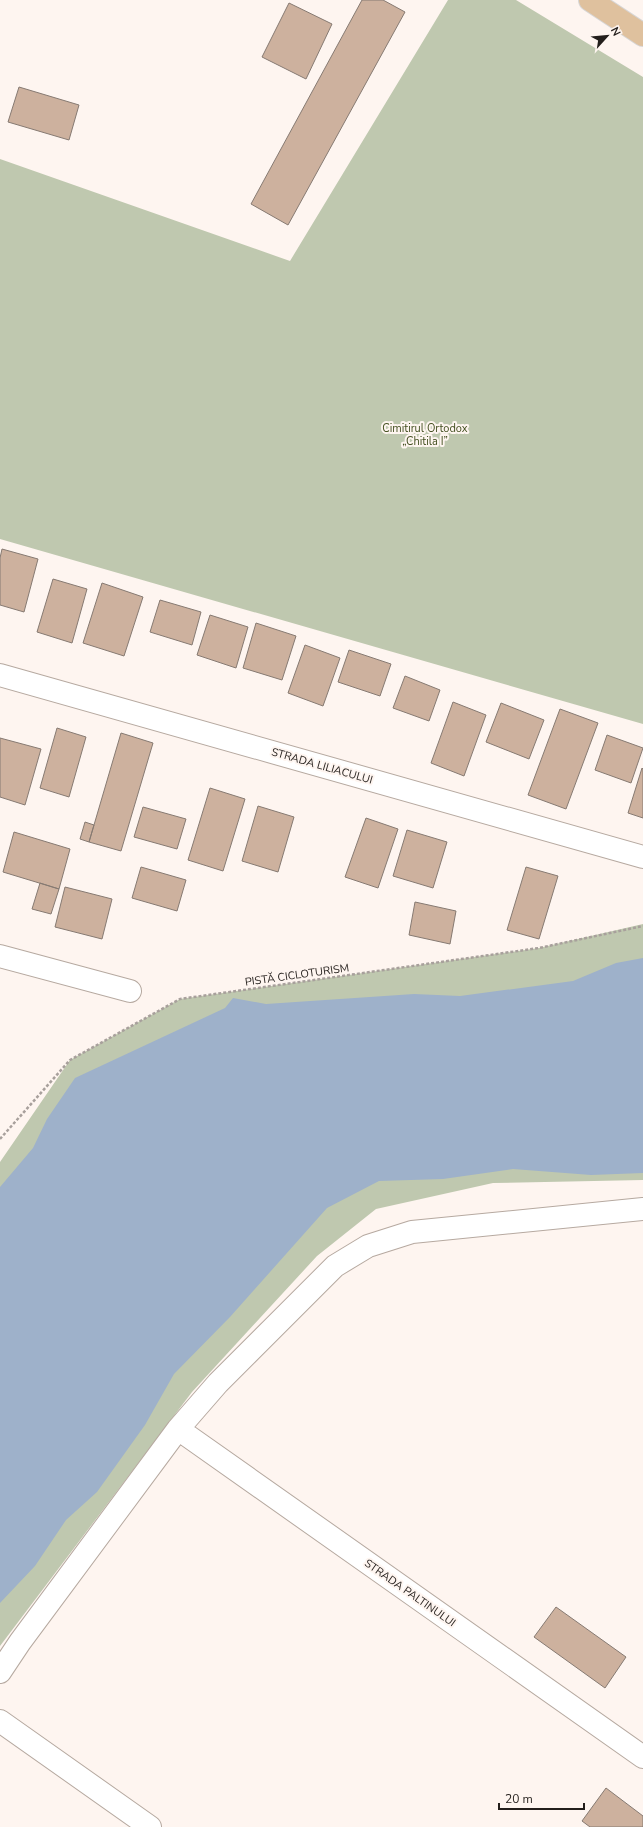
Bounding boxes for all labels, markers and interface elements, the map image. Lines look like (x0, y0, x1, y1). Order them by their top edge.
north arrow (587, 16, 627, 56)
text: N (607, 25, 624, 39)
park label: Cimitirul Ortodox „Chitila I” (382, 421, 468, 449)
street label: STRADA LILIACULUI (270, 744, 374, 788)
street label: PISTĂ CICLOTURISM (244, 959, 350, 990)
street label: STRADA PALTINULUI (361, 1556, 459, 1630)
scale bar (499, 1785, 584, 1811)
text: 20 m (505, 1791, 533, 1807)

